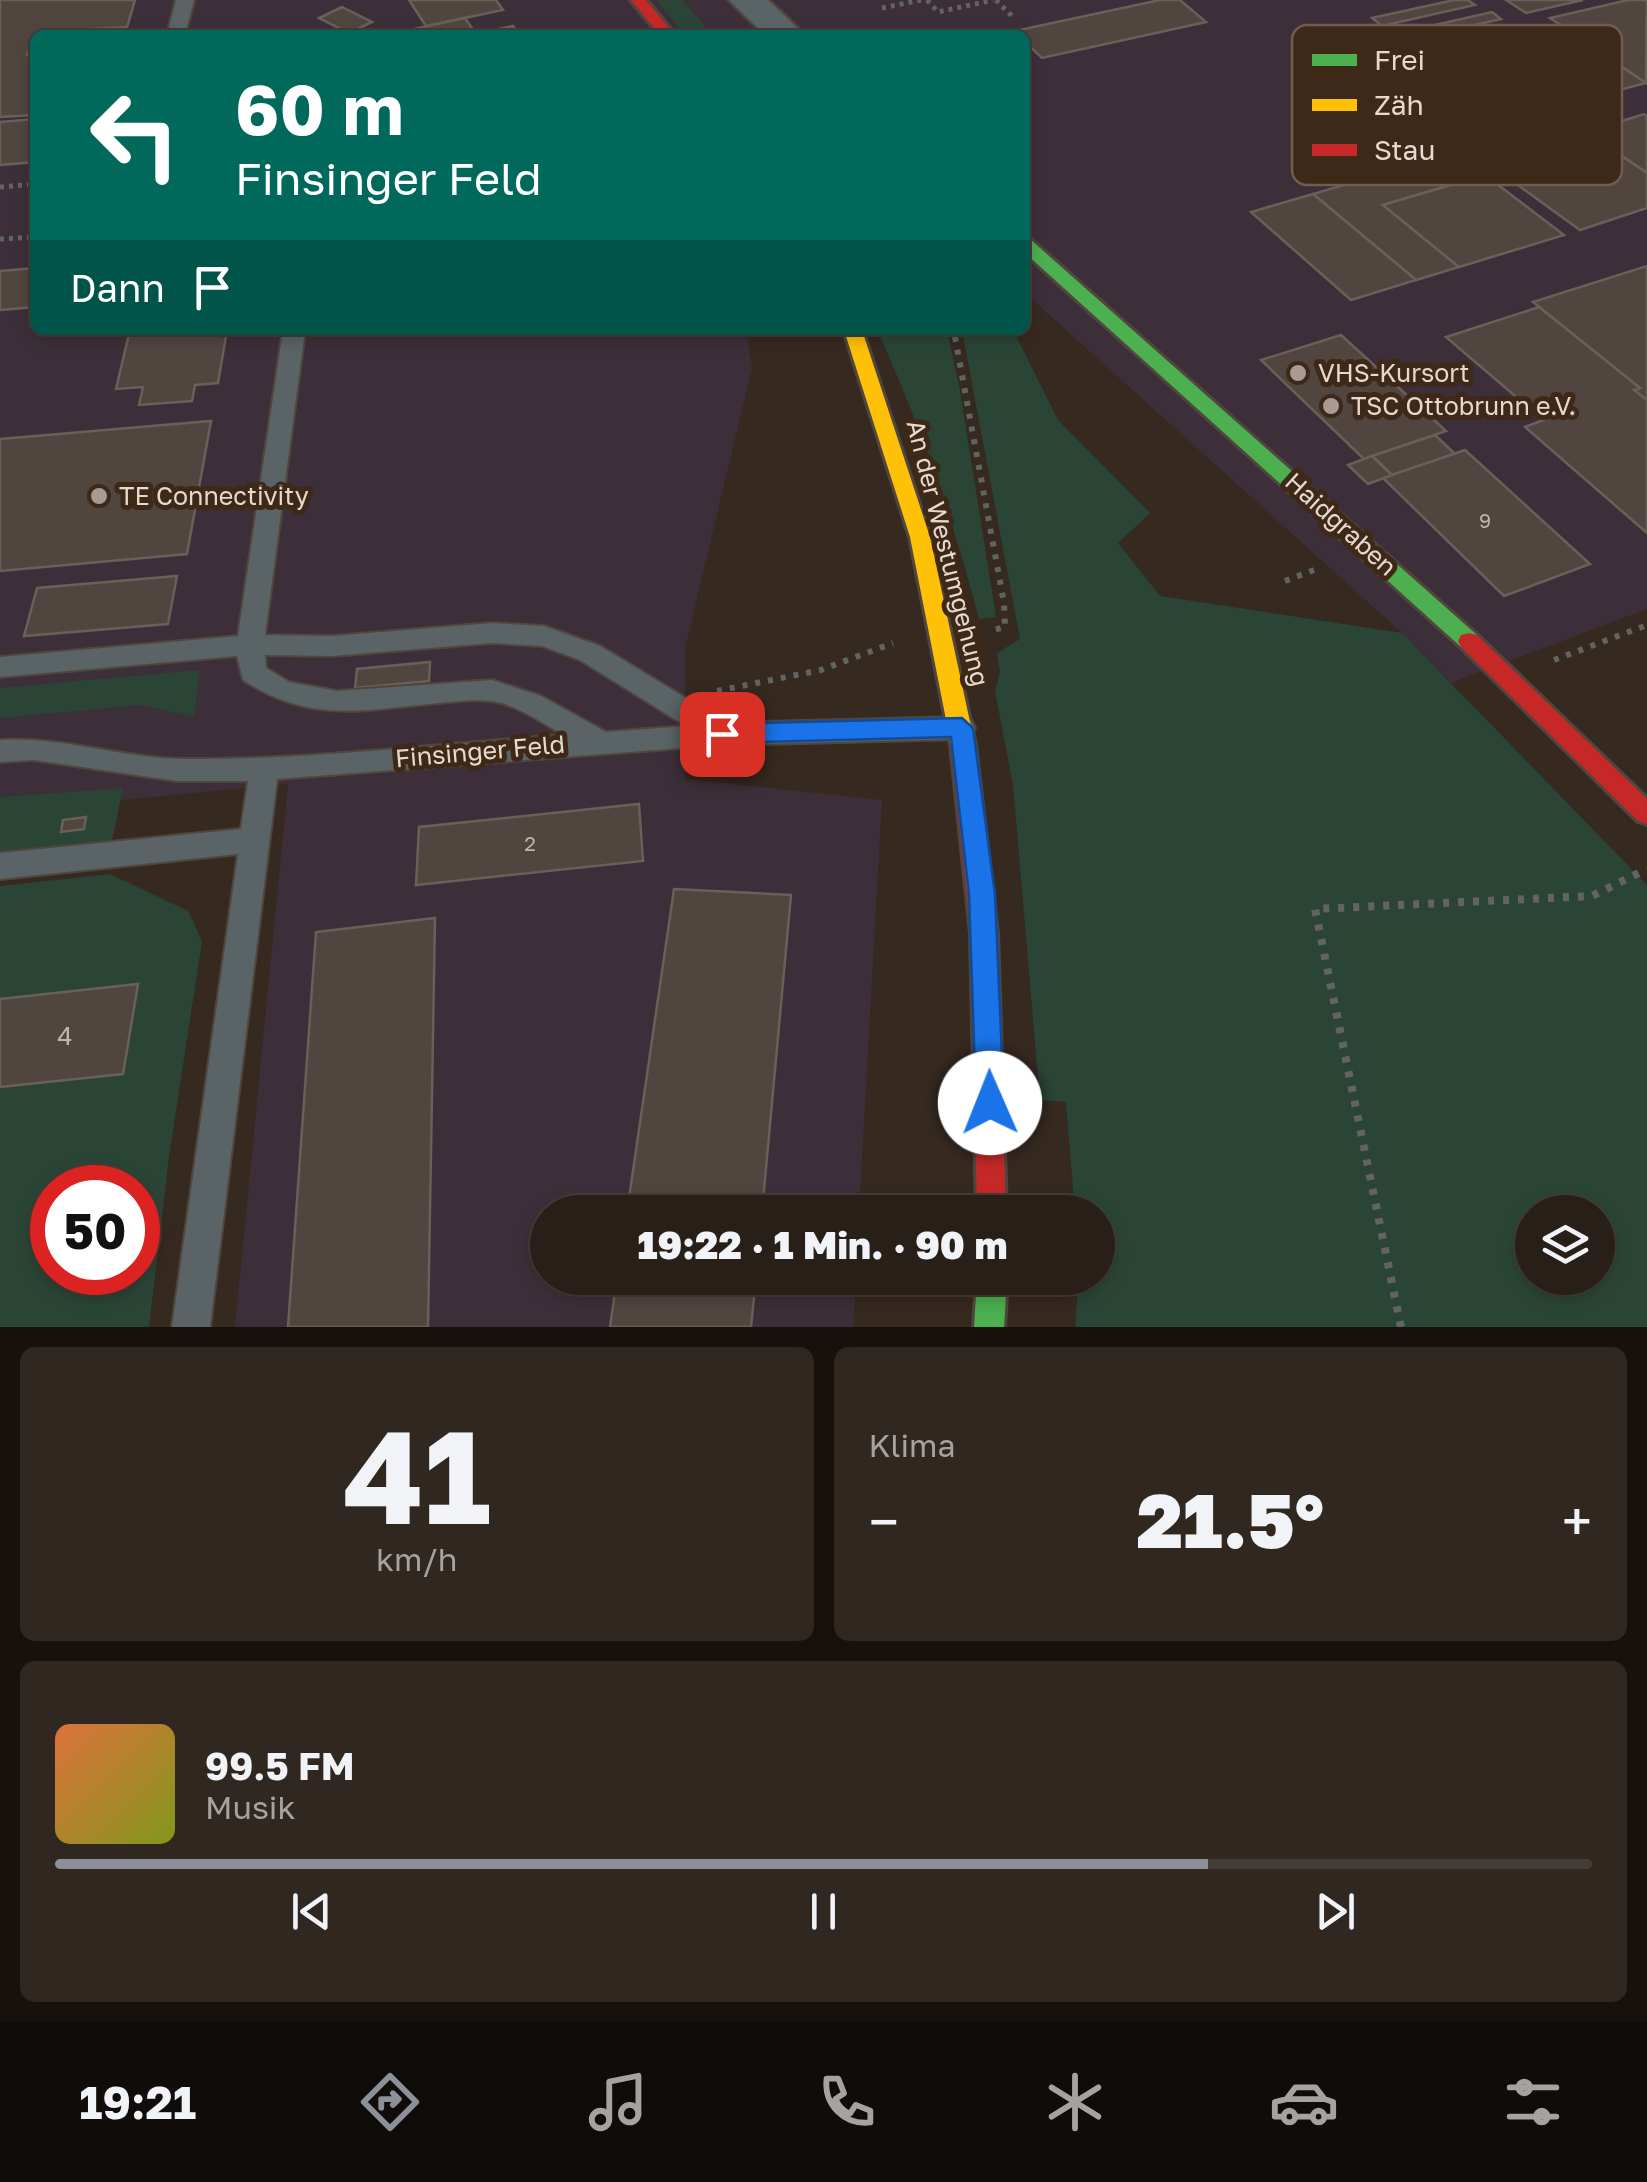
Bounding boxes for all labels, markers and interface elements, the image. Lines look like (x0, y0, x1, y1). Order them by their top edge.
legend (1292, 25, 1622, 185)
text: Frei (1374, 43, 1425, 76)
text: 60 m (235, 66, 404, 150)
icon: left (70, 70, 200, 200)
text: Zäh (1374, 88, 1424, 121)
text: Stau (1374, 133, 1435, 166)
text: Finsinger Feld (235, 151, 542, 205)
icon: arrive (185, 260, 240, 315)
text: Dann (70, 265, 165, 310)
place label: VHS-Kursort (1318, 357, 1469, 388)
marker: VHS-Kursort (1287, 362, 1309, 384)
place label: TSC Ottobrunn e.V. (1351, 390, 1576, 421)
marker: TSC Ottobrunn e.V. (1320, 395, 1342, 417)
street label: An der Westumgehung (900, 416, 997, 689)
street label: Haidgraben (1279, 465, 1404, 582)
place label: TE Connectivity (119, 480, 309, 511)
marker: TE Connectivity (88, 485, 110, 507)
house number: 9 (1479, 508, 1491, 532)
pin (680, 692, 765, 777)
icon: arrive (695, 707, 750, 762)
street label: Finsinger Feld (394, 728, 566, 773)
house number: 2 (524, 831, 536, 855)
house number: 4 (57, 1020, 73, 1051)
position arrow (938, 1051, 1042, 1155)
speed limit sign: 50 (30, 1165, 160, 1295)
map controls (1515, 1195, 1615, 1295)
button: layers (1515, 1195, 1615, 1295)
text: 19:22 · 1 Min. · 90 m (637, 1222, 1008, 1267)
text: 41 (343, 1397, 491, 1553)
text: Klima (869, 1426, 955, 1464)
text: 21.5° (1137, 1474, 1324, 1565)
text: − (869, 1488, 899, 1554)
text: + (1562, 1488, 1592, 1554)
text: km/h (376, 1540, 457, 1578)
text: 99.5 FM (205, 1743, 355, 1788)
text: Musik (205, 1788, 296, 1826)
icon: previous (284, 1884, 339, 1939)
icon: pause (796, 1884, 851, 1939)
icon: next (1308, 1884, 1363, 1939)
icon: directions (355, 2067, 425, 2137)
icon: music (583, 2067, 653, 2137)
icon: phone (812, 2067, 882, 2137)
icon: climate (1040, 2067, 1110, 2137)
icon: car (1269, 2067, 1339, 2137)
icon: filters (1498, 2067, 1568, 2137)
text: 19:21 (79, 2075, 196, 2129)

